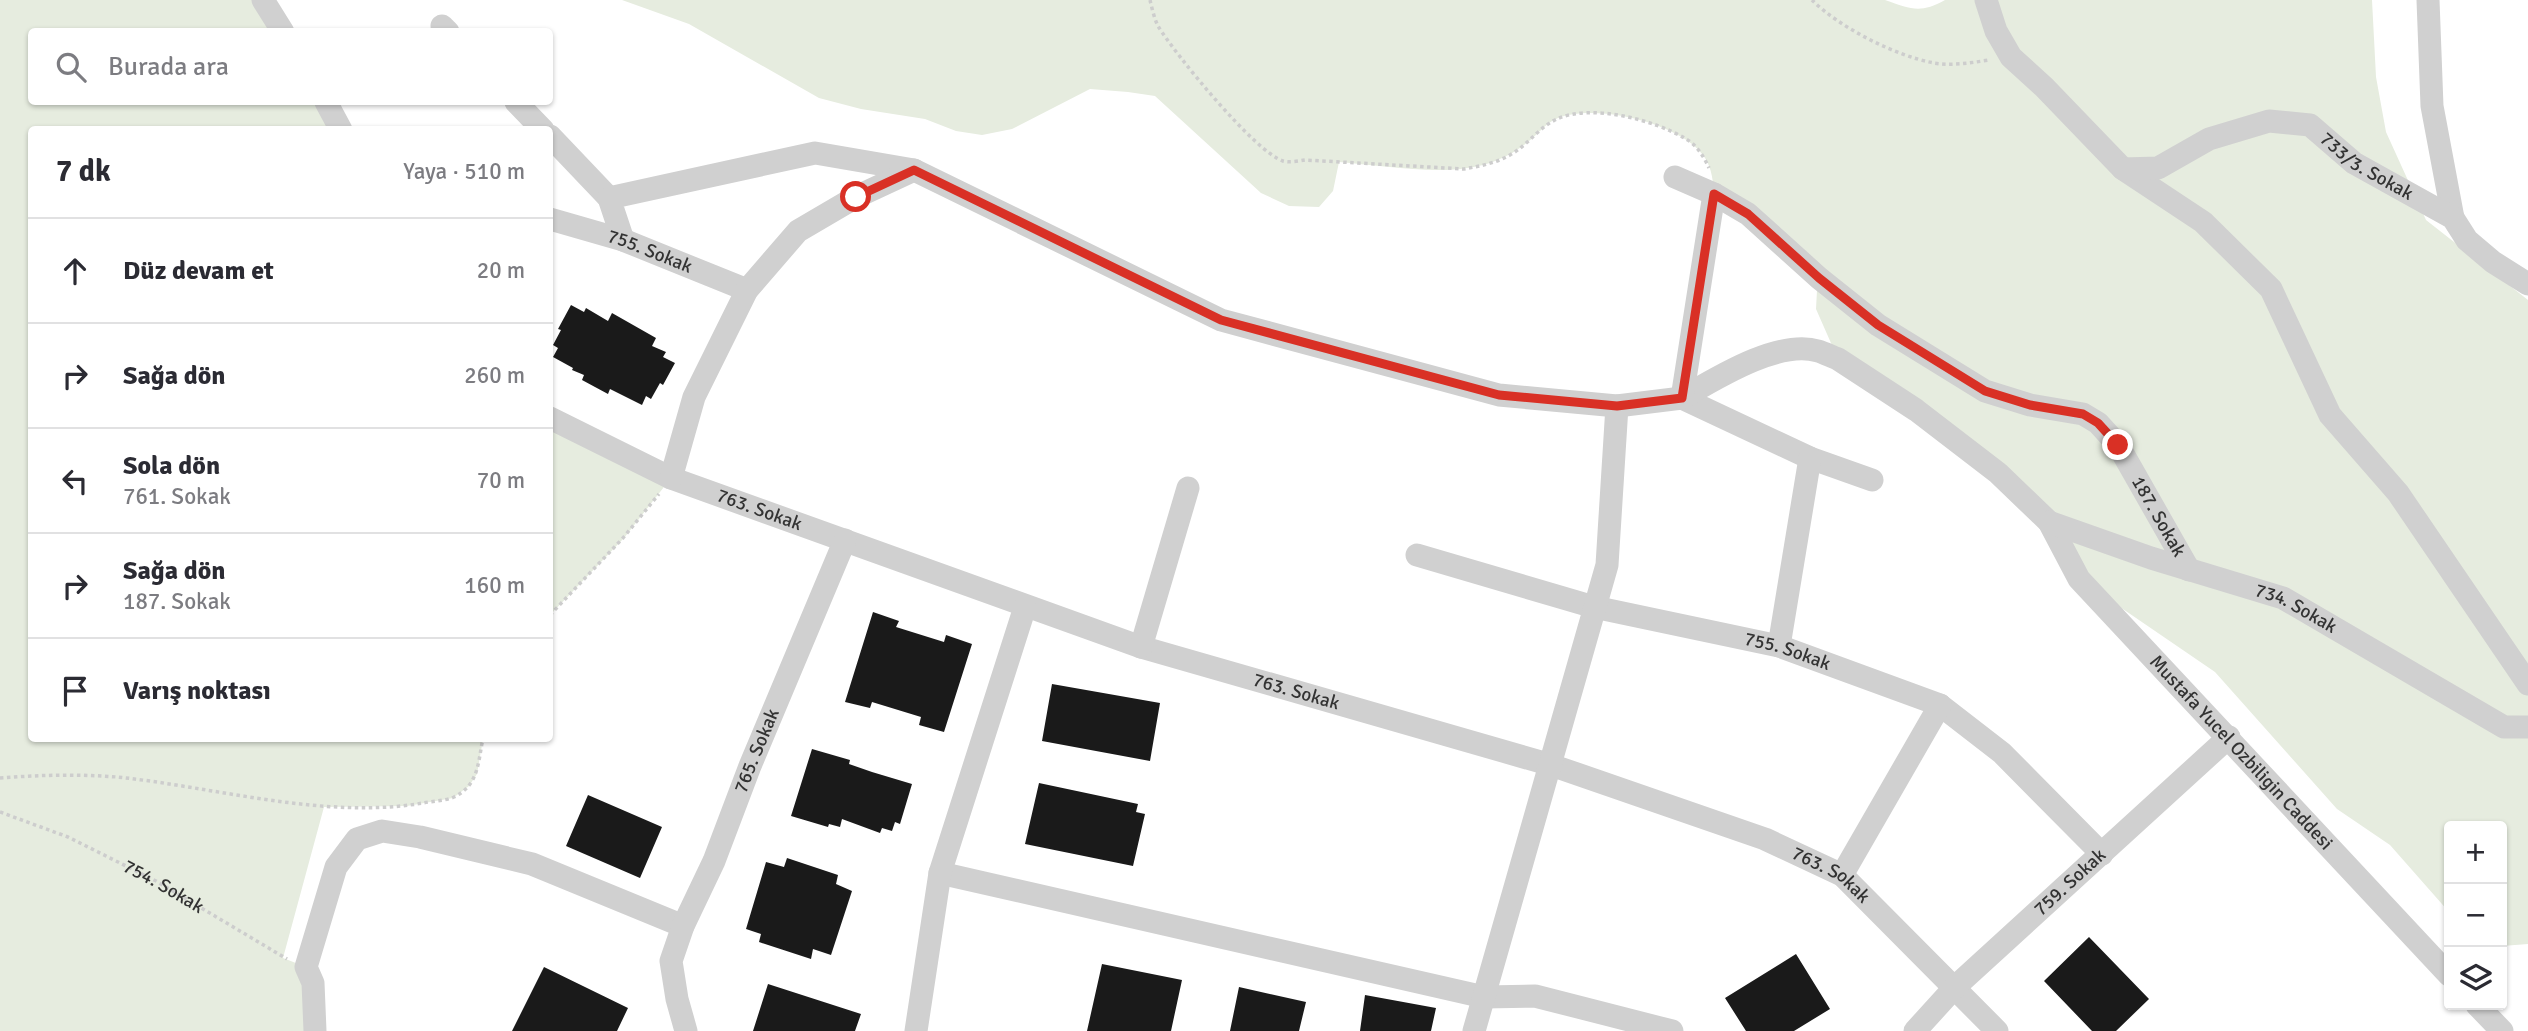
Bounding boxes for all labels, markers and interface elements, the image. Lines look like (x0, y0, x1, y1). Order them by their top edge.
search box (28, 28, 553, 105)
icon: search (52, 48, 90, 86)
text: Burada ara (108, 51, 229, 83)
street label: 733/3. Sokak (2315, 127, 2418, 206)
text: 7 dk (56, 153, 111, 190)
text: Yaya · 510 m (403, 157, 525, 186)
route start (840, 181, 871, 212)
street label: 755. Sokak (605, 224, 696, 279)
icon: ahead (56, 252, 94, 290)
text: Düz devam et (123, 255, 274, 287)
text: 20 m (477, 256, 525, 285)
icon: right (56, 357, 94, 395)
text: Sağa dön (123, 360, 226, 392)
text: 260 m (464, 361, 525, 390)
route end (2102, 429, 2133, 460)
text: Sola dön (123, 450, 220, 482)
icon: left (56, 462, 94, 500)
text: 70 m (477, 466, 525, 495)
street label: 187. Sokak (2126, 472, 2191, 562)
text: 761. Sokak (123, 482, 231, 511)
street label: 763. Sokak (713, 483, 806, 536)
text: Sağa dön (123, 555, 226, 587)
icon: right (56, 567, 94, 605)
text: 160 m (464, 571, 525, 600)
street label: 734. Sokak (2252, 578, 2342, 639)
text: 187. Sokak (123, 587, 231, 616)
street label: 755. Sokak (1742, 627, 1834, 676)
street label: Mustafa Yucel Ozbiligin Caddesi (2144, 650, 2338, 855)
street label: 763. Sokak (1250, 668, 1343, 716)
icon: arrive (56, 672, 94, 710)
text: Varış noktası (123, 675, 271, 707)
street label: 765. Sokak (729, 704, 785, 796)
map controls (2444, 821, 2507, 1010)
button: + (2444, 821, 2507, 884)
street label: 763. Sokak (1788, 841, 1875, 909)
street label: 759. Sokak (2029, 843, 2111, 921)
street label: 754. Sokak (119, 854, 209, 919)
button: − (2444, 884, 2507, 947)
button: layers (2444, 947, 2507, 1010)

